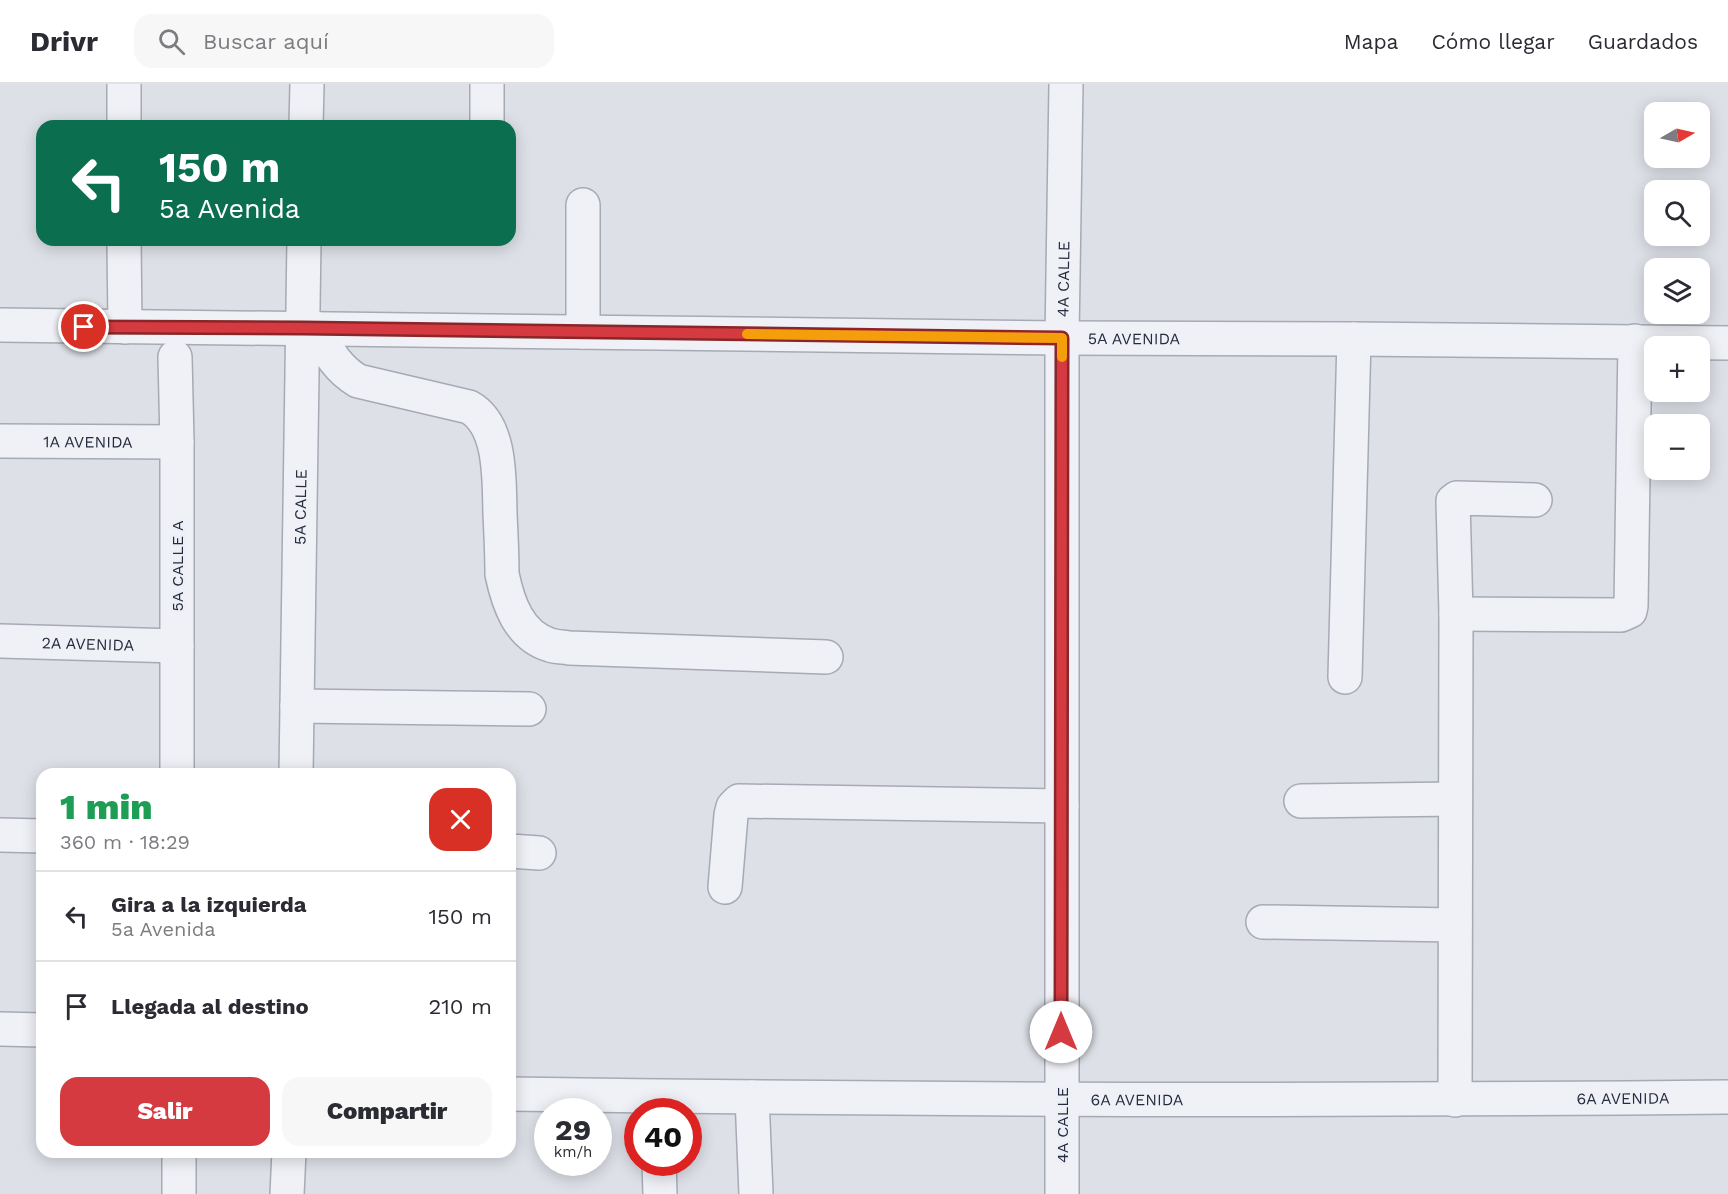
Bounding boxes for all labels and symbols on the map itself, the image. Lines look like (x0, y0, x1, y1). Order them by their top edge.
north arrow (1644, 102, 1710, 168)
street label: 4A CALLE (1053, 241, 1073, 317)
pin (58, 301, 109, 352)
street label: 5A AVENIDA (1088, 329, 1181, 348)
street label: 1A AVENIDA (43, 432, 133, 451)
street label: 5A CALLE (290, 469, 310, 545)
street label: 5A CALLE A (168, 520, 187, 611)
street label: 2A AVENIDA (41, 633, 135, 654)
position arrow (1029, 1000, 1093, 1064)
street label: 4A CALLE (1053, 1087, 1072, 1163)
street label: 6A AVENIDA (1576, 1088, 1670, 1108)
street label: 6A AVENIDA (1090, 1090, 1184, 1109)
speed limit sign: 40 (624, 1098, 702, 1176)

